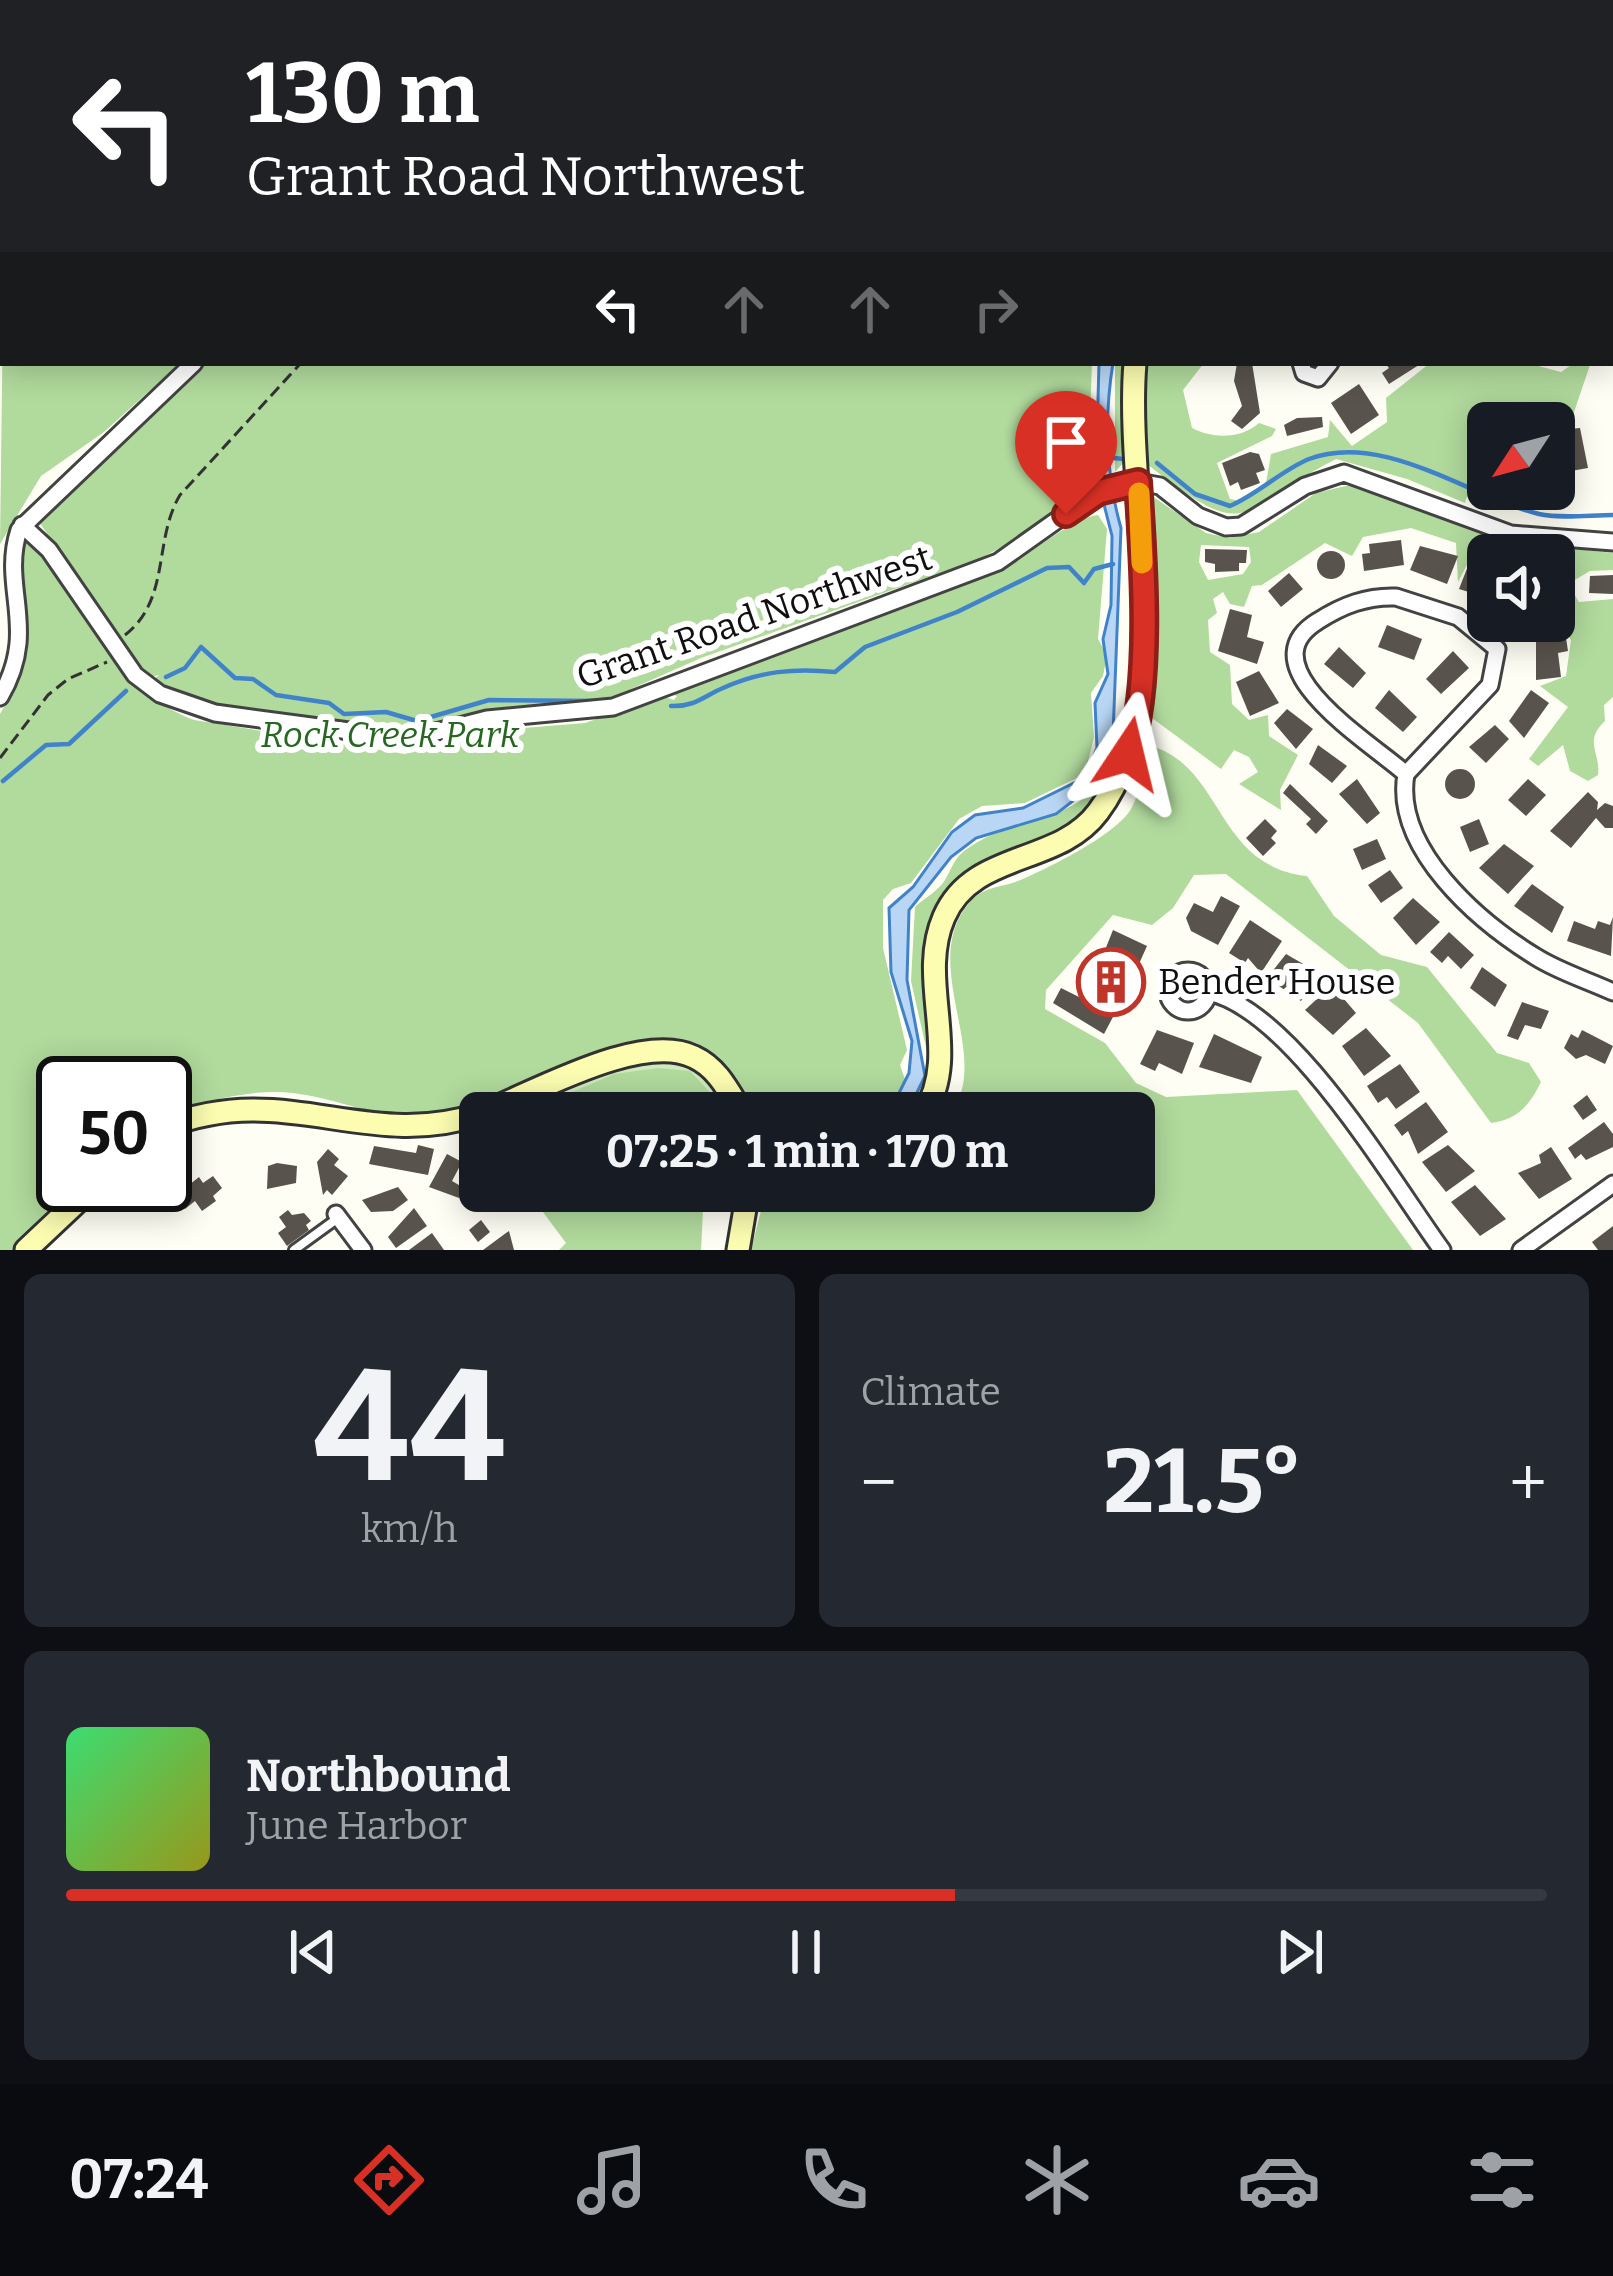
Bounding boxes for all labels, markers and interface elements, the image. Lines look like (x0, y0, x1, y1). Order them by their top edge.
text: 130 m (246, 43, 479, 144)
icon: left (48, 48, 204, 204)
text: Grant Road Northwest (246, 145, 805, 209)
icon: left (585, 276, 651, 342)
icon: ahead (711, 276, 777, 342)
icon: ahead (837, 276, 903, 342)
icon: right (963, 276, 1029, 342)
pin (1015, 391, 1117, 514)
north arrow (1467, 402, 1575, 510)
map controls (1467, 402, 1575, 642)
icon: arrive (1033, 409, 1099, 475)
button: sound (1467, 534, 1575, 642)
street label: Grant Road Northwest (571, 536, 937, 698)
position arrow (1065, 691, 1191, 817)
park label: Rock Creek Park (261, 713, 520, 757)
building icon: Bender House (1076, 947, 1146, 1017)
place label: Bender House (1158, 960, 1395, 1004)
speed limit sign: 50 (36, 1056, 192, 1212)
text: 07:25 · 1 min · 170 m (606, 1125, 1008, 1179)
text: 44 (313, 1334, 505, 1521)
text: Climate (861, 1369, 1001, 1415)
text: 21.5° (1104, 1428, 1303, 1536)
text: − (861, 1443, 897, 1522)
text: + (1509, 1443, 1547, 1522)
text: km/h (361, 1506, 458, 1552)
text: Northbound (246, 1749, 511, 1803)
text: June Harbor (246, 1803, 467, 1849)
icon: previous (280, 1919, 346, 1985)
icon: pause (773, 1919, 839, 1985)
icon: next (1267, 1919, 1333, 1985)
icon: directions (347, 2138, 431, 2222)
icon: music (570, 2138, 654, 2222)
icon: phone (792, 2138, 876, 2222)
icon: climate (1015, 2138, 1099, 2222)
icon: car (1237, 2138, 1321, 2222)
icon: filters (1460, 2138, 1544, 2222)
text: 07:24 (69, 2148, 208, 2212)

